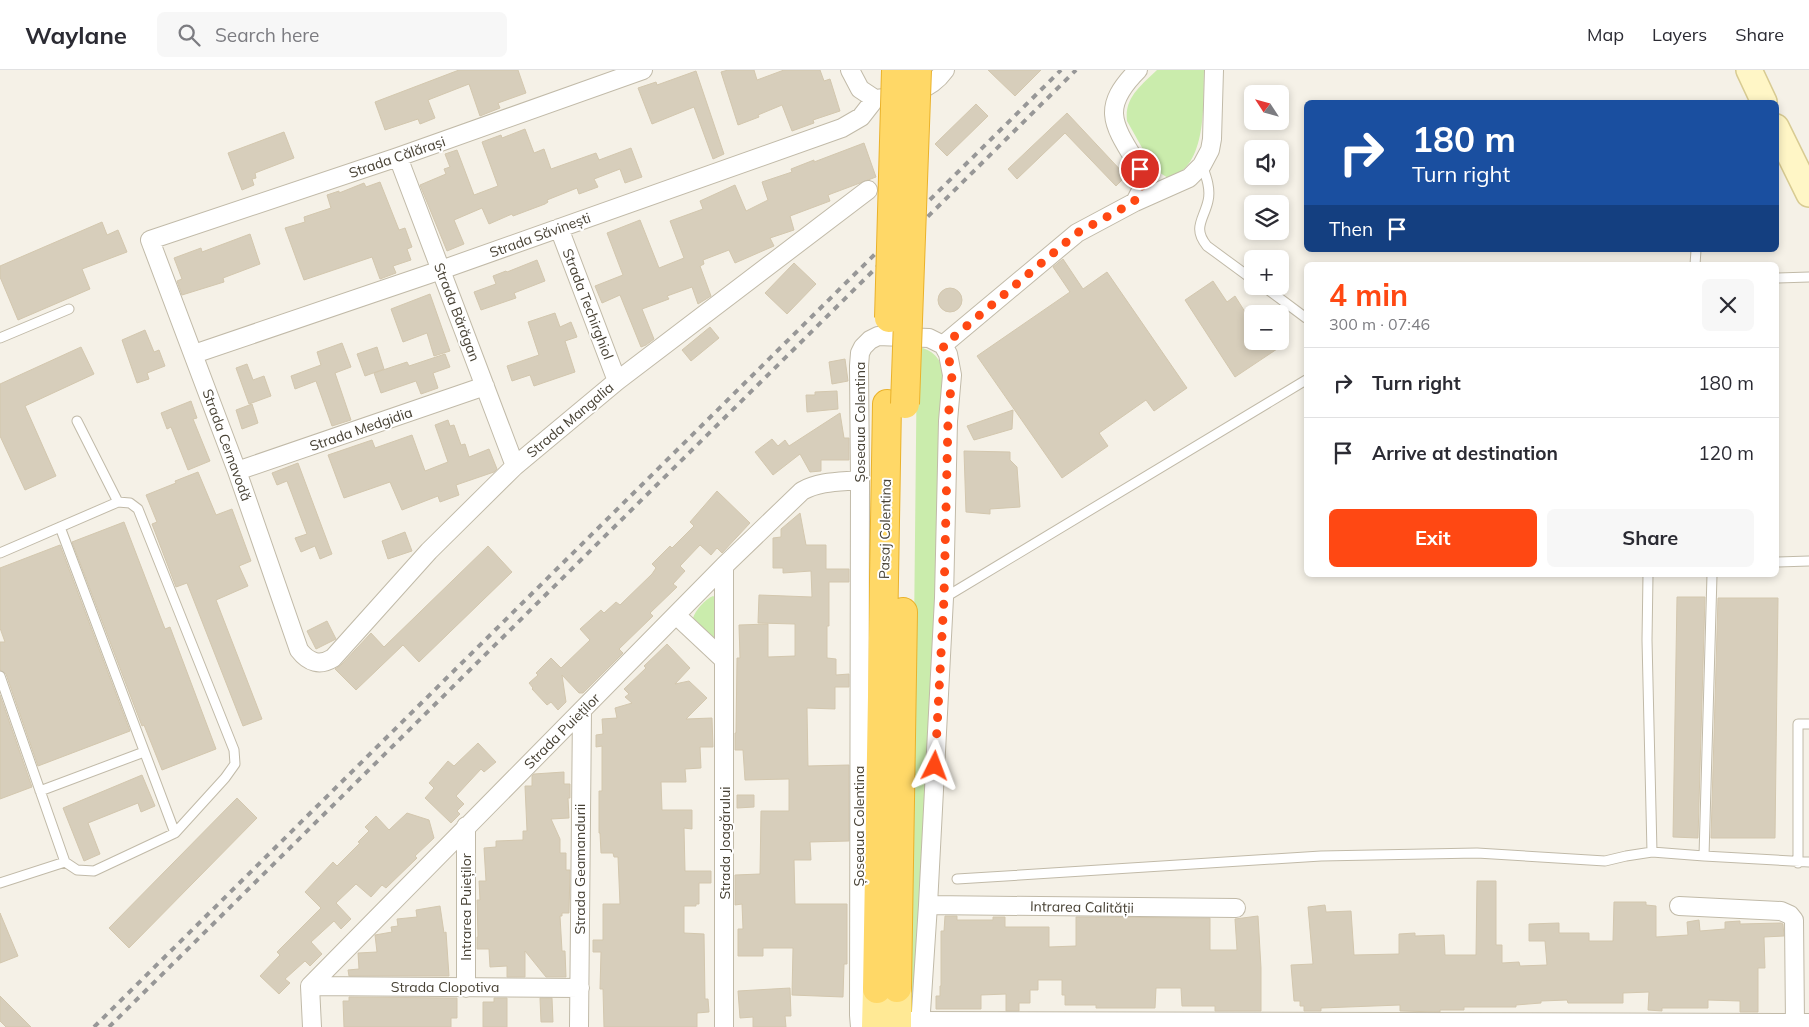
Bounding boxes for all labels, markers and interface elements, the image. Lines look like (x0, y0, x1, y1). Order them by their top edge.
search box (157, 12, 507, 57)
text: Waylane (25, 20, 127, 50)
icon: search (175, 21, 203, 49)
text: Search here (215, 23, 319, 47)
text: Map (1587, 23, 1624, 46)
text: Layers (1652, 23, 1707, 46)
text: Share (1735, 23, 1784, 46)
north arrow (1244, 85, 1289, 130)
map controls (1244, 85, 1289, 350)
text: 180 m (1412, 117, 1516, 161)
icon: right (1329, 120, 1394, 185)
street label: Strada Călărași (346, 132, 448, 182)
button: sound (1244, 140, 1289, 185)
pin (1119, 148, 1161, 190)
icon: arrive (1126, 155, 1154, 183)
text: Turn right (1412, 160, 1510, 188)
button: layers (1244, 195, 1289, 240)
street label: Strada Săvinești (487, 208, 593, 262)
icon: arrive (1383, 215, 1411, 243)
text: Then (1329, 217, 1373, 241)
street label: Strada Techirghiol (559, 246, 617, 362)
button: + (1244, 250, 1289, 295)
street label: Strada Bărăgan (430, 260, 484, 364)
text: 4 min (1329, 276, 1408, 314)
button: close (1702, 279, 1754, 331)
button: − (1244, 305, 1289, 350)
text: 300 m · 07:46 (1329, 314, 1430, 334)
street label: Șoseaua Colentina (851, 362, 869, 482)
icon: right (1329, 369, 1357, 397)
text: Turn right (1372, 371, 1461, 395)
text: 180 m (1698, 371, 1754, 395)
street label: Strada Mangalia (523, 378, 617, 462)
street label: Strada Cernavodă (198, 387, 256, 503)
street label: Strada Medgidia (307, 403, 415, 455)
icon: arrive (1329, 439, 1357, 467)
text: Arrive at destination (1372, 441, 1558, 465)
text: 120 m (1698, 441, 1754, 465)
street label: Pasaj Colentina (875, 479, 895, 579)
button: Exit (1329, 509, 1537, 567)
button: Share (1547, 509, 1754, 567)
street label: Strada Puieților (520, 689, 604, 773)
position arrow (908, 739, 960, 791)
street label: Șoseaua Colentina (850, 766, 868, 886)
street label: Strada Joagărului (716, 786, 734, 900)
street label: Strada Geamandurii (571, 804, 589, 934)
street label: Intrarea Puieților (457, 852, 475, 961)
street label: Intrarea Calității (1030, 897, 1134, 917)
street label: Strada Clopotiva (391, 978, 499, 996)

